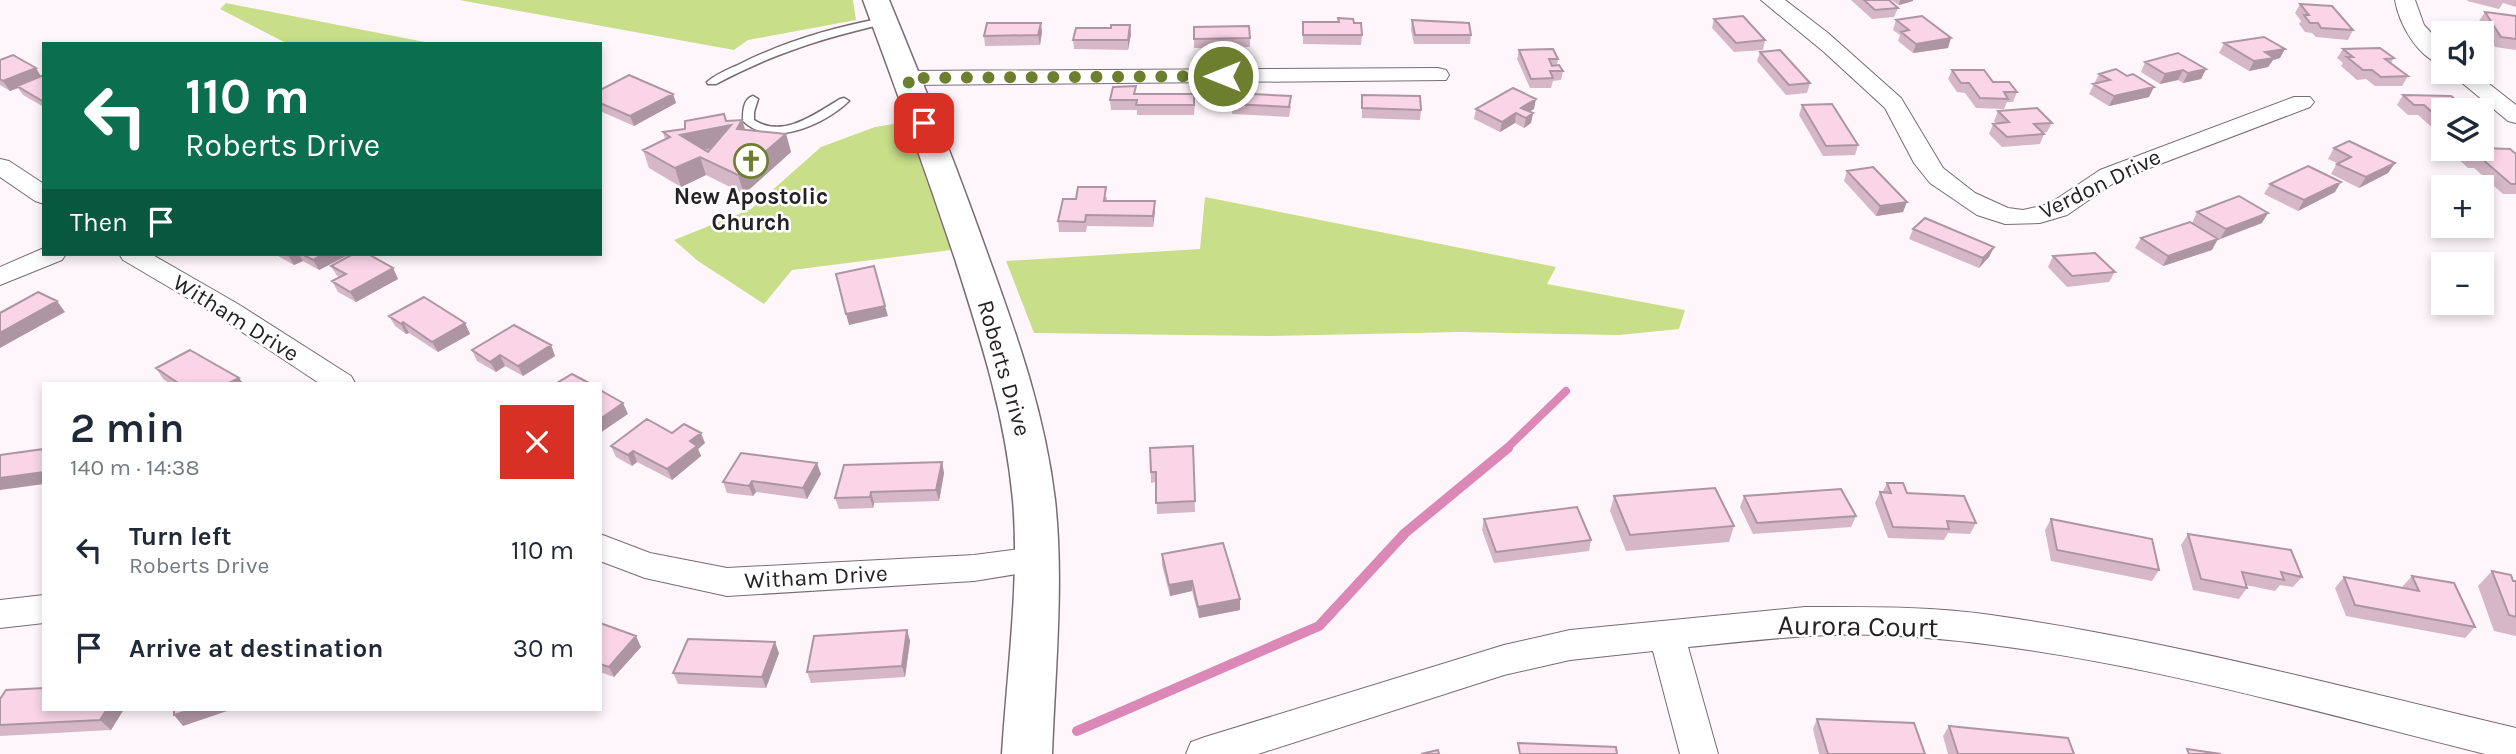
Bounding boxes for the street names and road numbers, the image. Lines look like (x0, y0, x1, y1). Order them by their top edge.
street label: Verdon Drive (2035, 143, 2165, 225)
street label: Witham Drive (168, 269, 304, 367)
street label: Roberts Drive (972, 297, 1036, 439)
street label: Witham Drive (744, 560, 888, 594)
street label: Aurora Court (1777, 608, 1939, 644)

